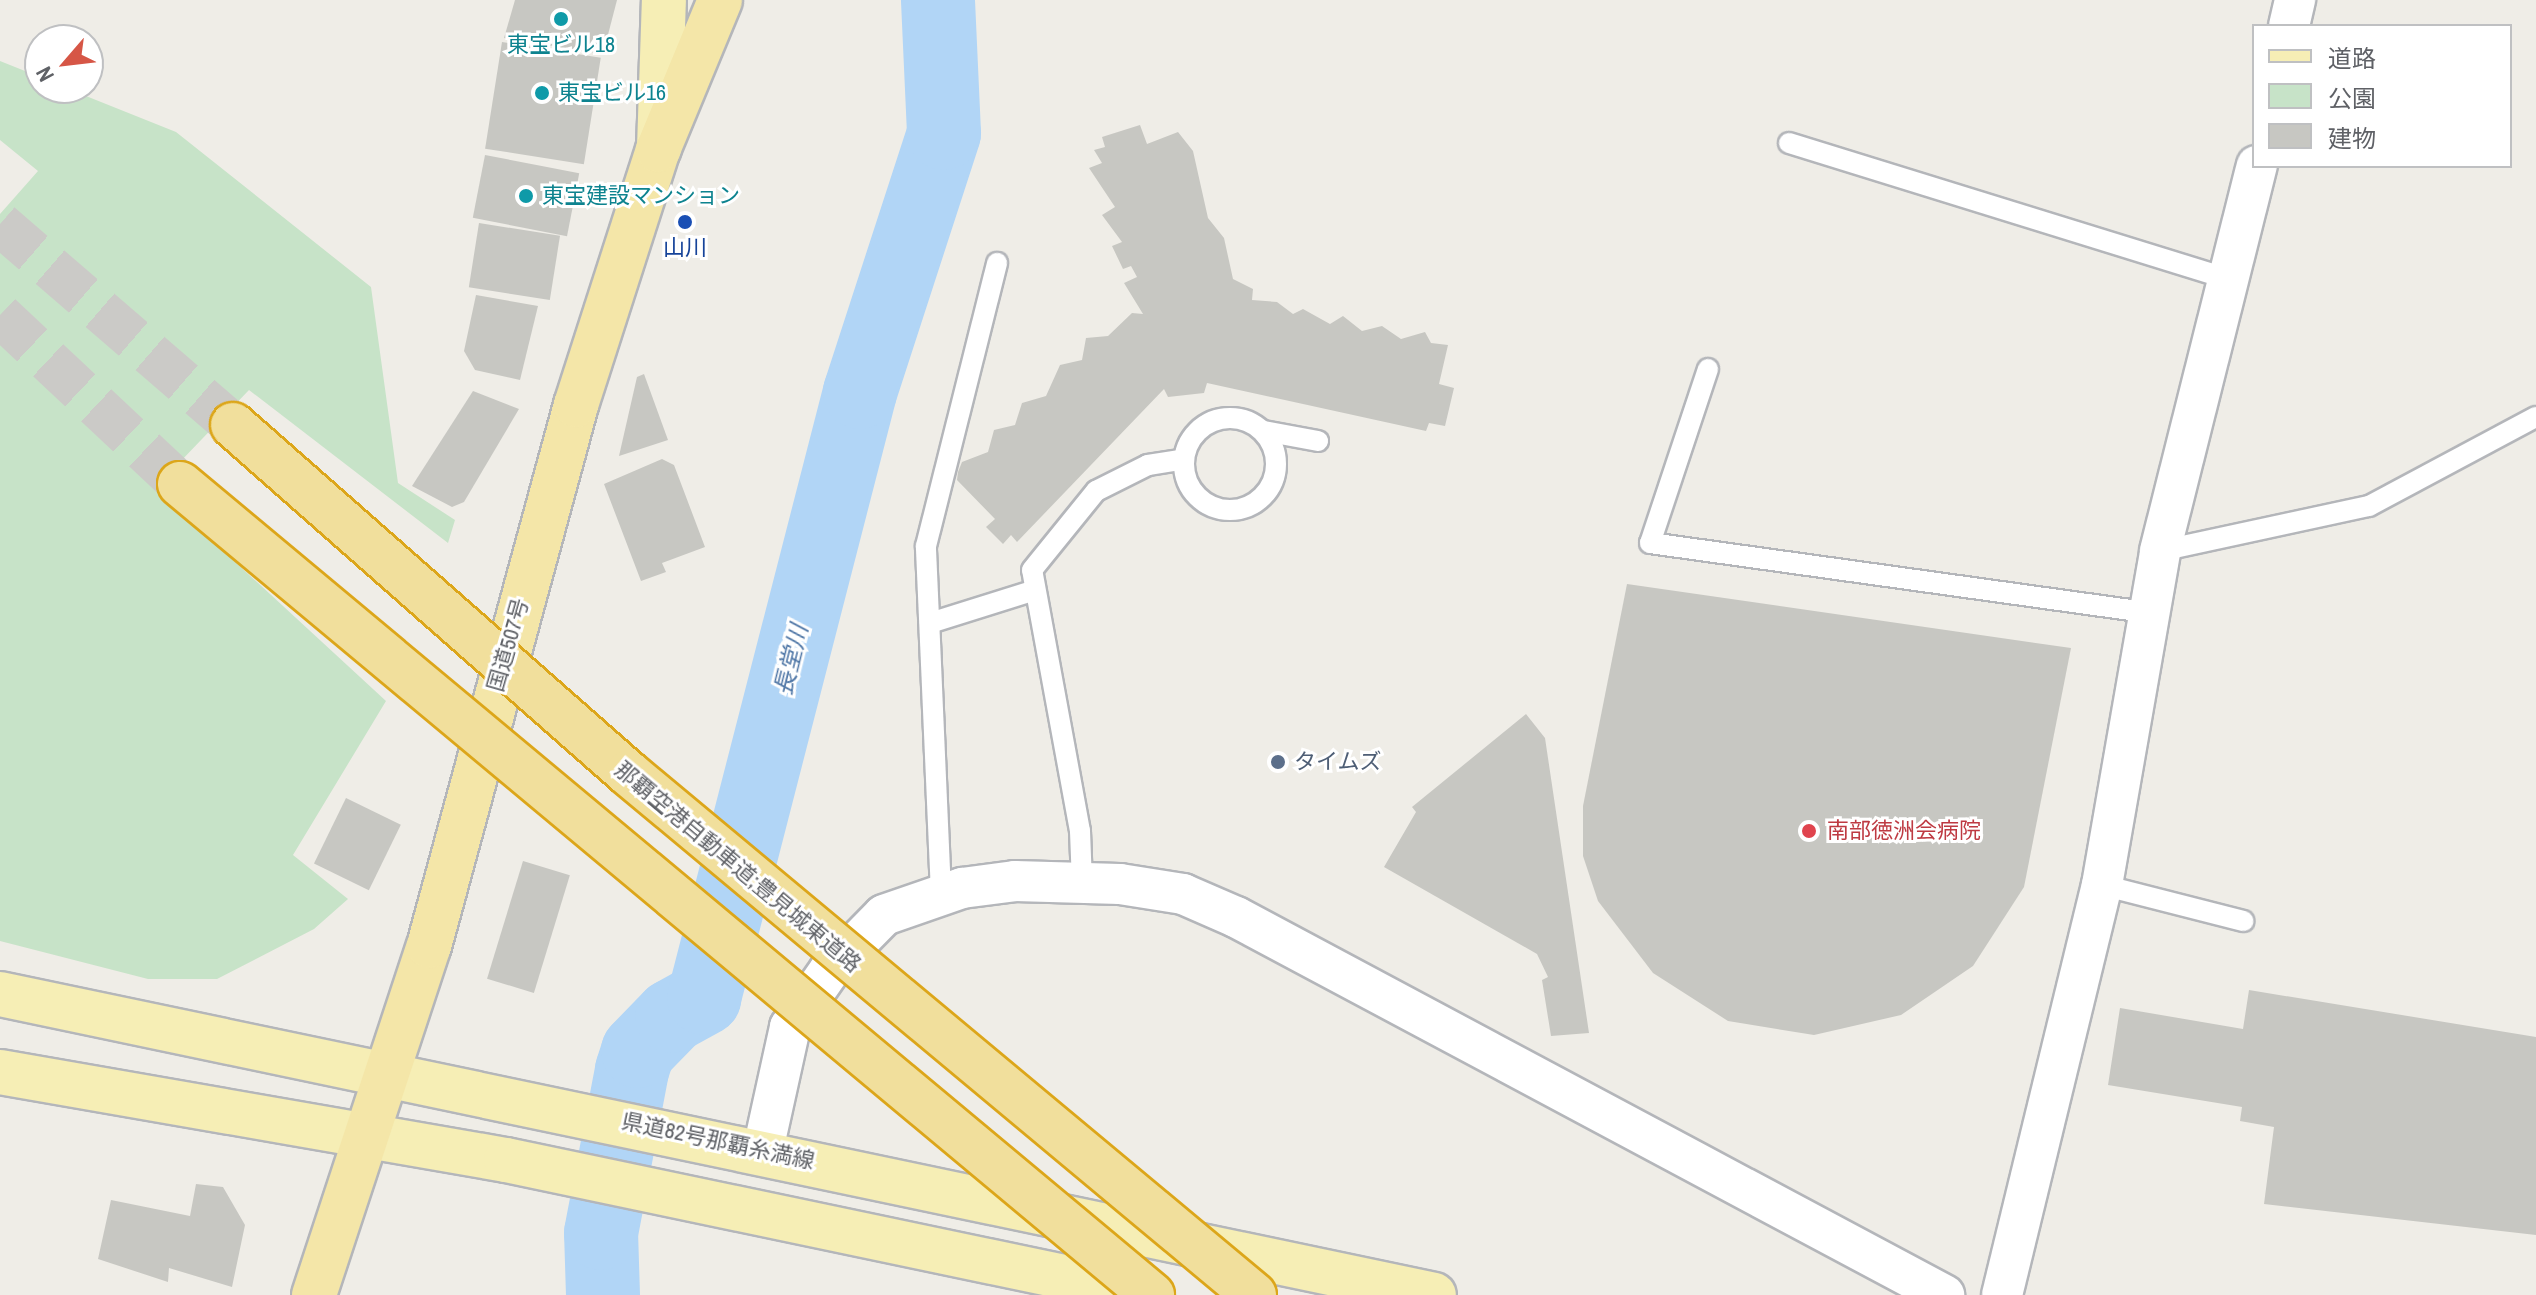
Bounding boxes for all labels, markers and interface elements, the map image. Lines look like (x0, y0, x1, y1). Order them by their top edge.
marker: 東宝ビル18 (552, 10, 570, 28)
north arrow (24, 24, 104, 104)
legend (2252, 24, 2512, 168)
place label: 東宝ビル18 (507, 32, 615, 58)
text: 道路 (2328, 42, 2376, 74)
text: N (28, 62, 61, 87)
place label: 東宝ビル16 (558, 80, 666, 106)
text: 公園 (2328, 82, 2376, 114)
marker: 東宝ビル16 (533, 84, 551, 102)
text: 建物 (2328, 122, 2376, 154)
place label: 東宝建設マンション (542, 183, 740, 209)
marker: 東宝建設マンション (517, 187, 535, 205)
marker: 山川 (676, 213, 694, 231)
place label: 山川 (663, 235, 707, 261)
street label: 国道507号 (482, 595, 534, 695)
water label: 長堂川 (768, 622, 814, 698)
place label: タイムズ (1294, 749, 1382, 775)
marker: タイムズ (1269, 753, 1287, 771)
street label: 那覇空港自動車道;豊見城東道路 (610, 756, 866, 978)
place label: 南部徳洲会病院 (1827, 818, 1981, 844)
marker: 南部徳洲会病院 (1798, 820, 1820, 842)
street label: 県道82号那覇糸満線 (619, 1108, 817, 1174)

